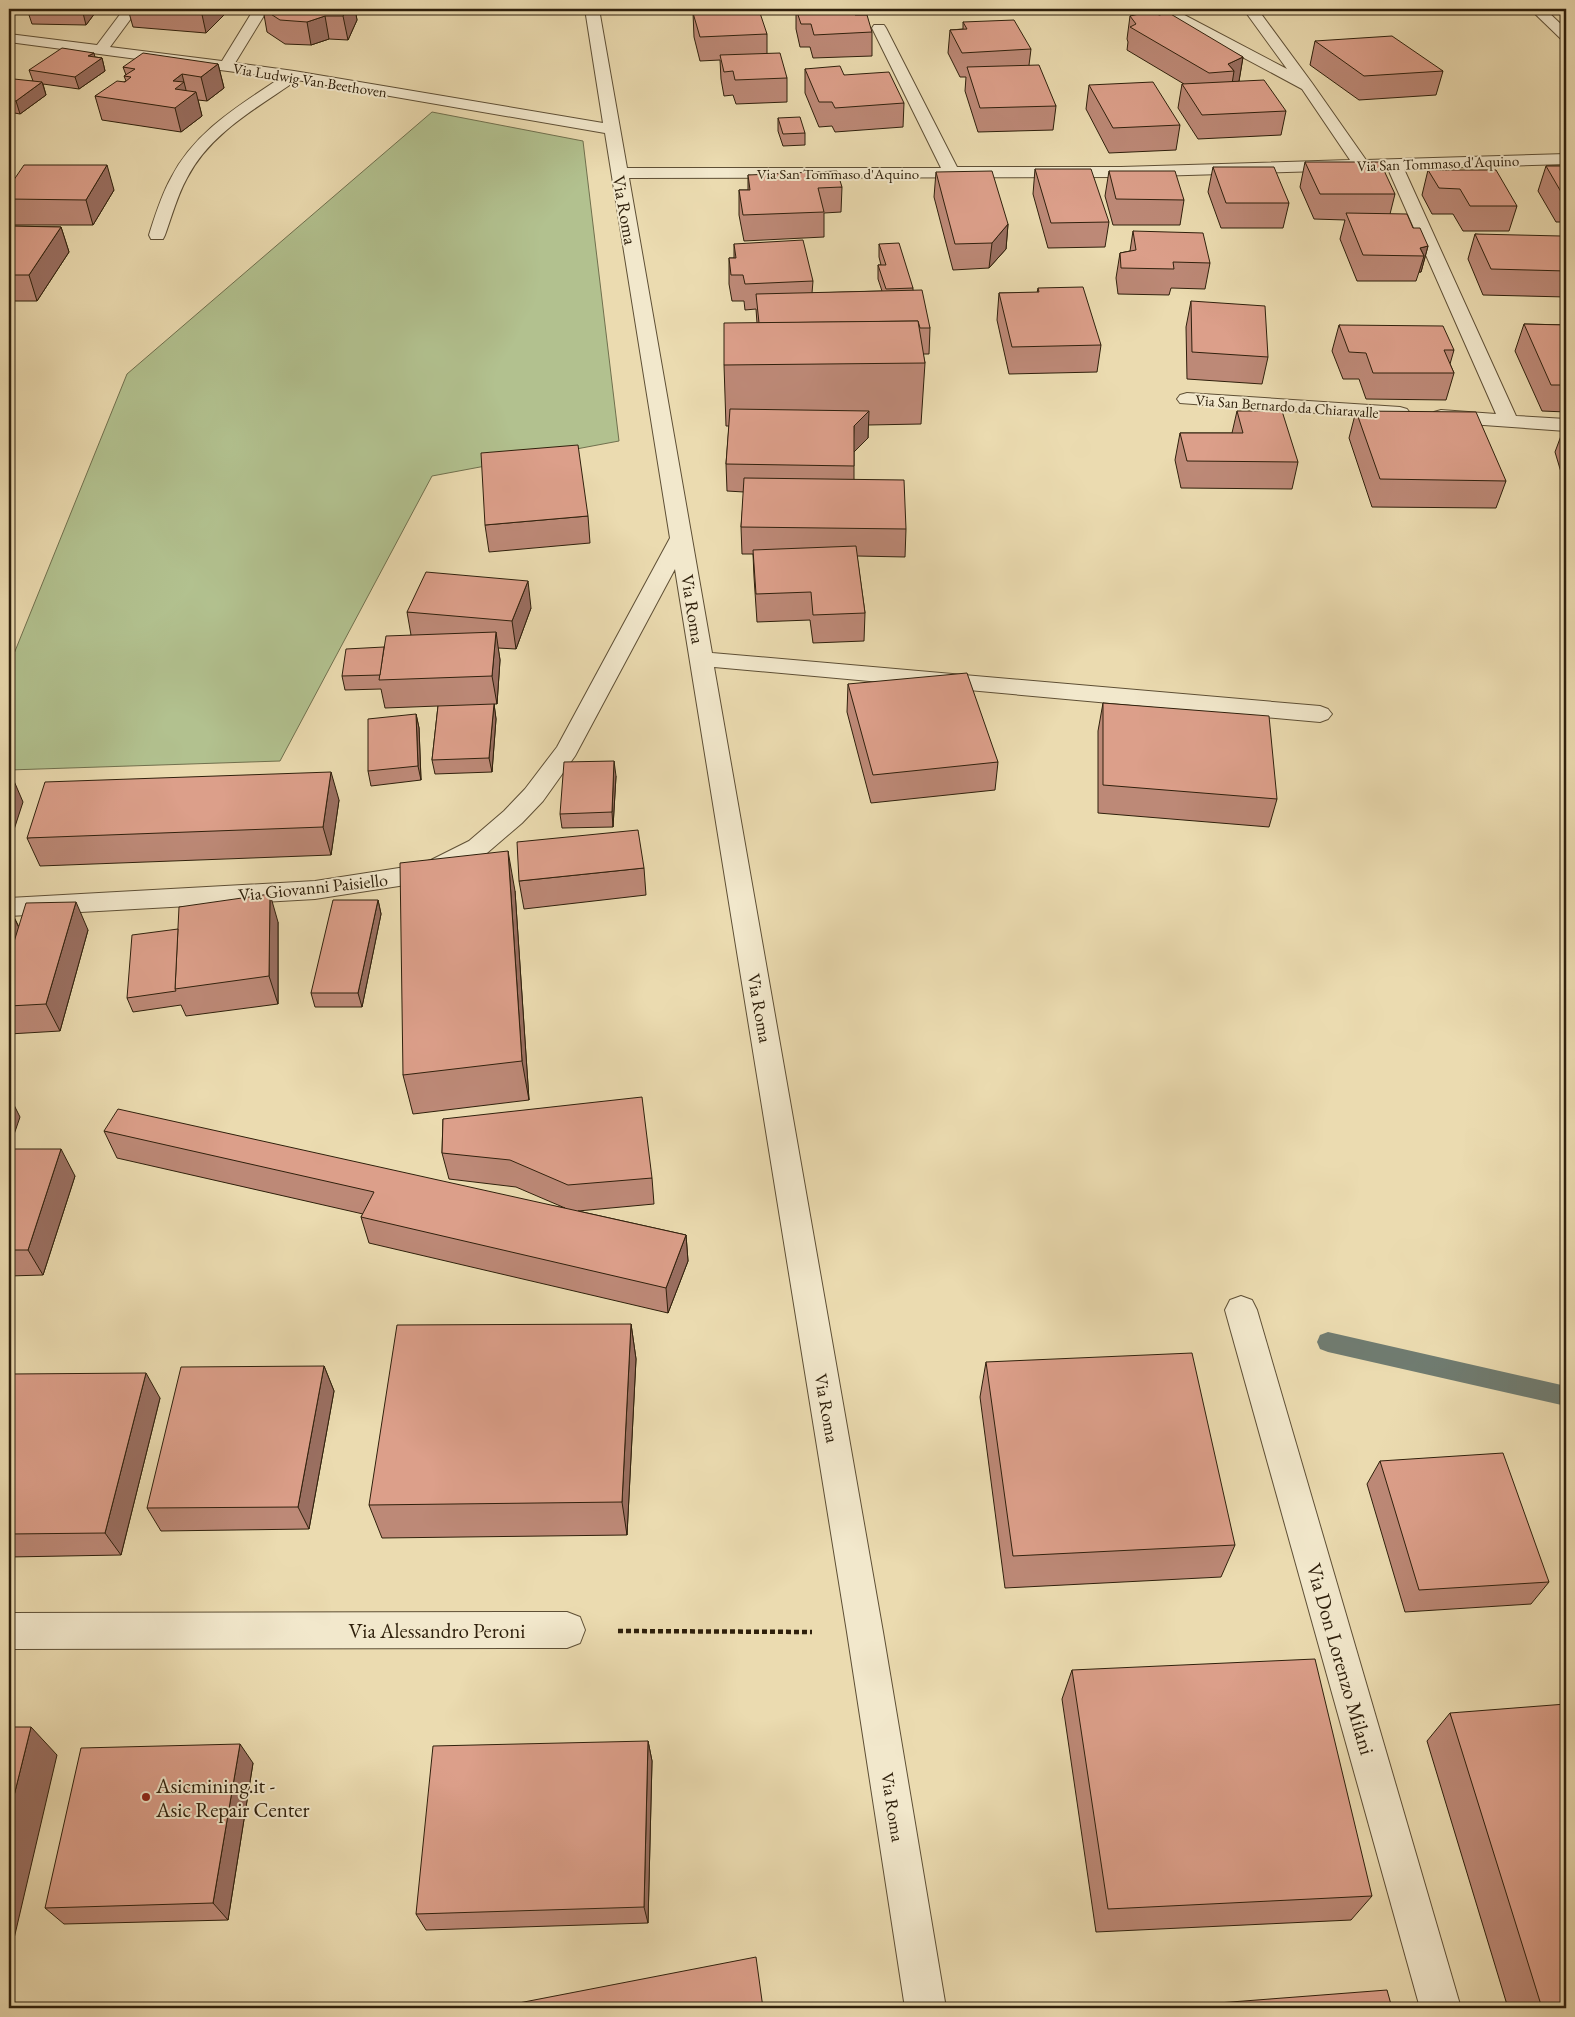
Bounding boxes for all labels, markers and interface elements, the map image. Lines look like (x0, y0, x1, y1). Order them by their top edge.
street label: Via Ludwig Van Beethoven (232, 58, 388, 102)
street label: Via San Tommaso d'Aquino (1356, 151, 1520, 175)
street label: Via San Tommaso d'Aquino (757, 164, 919, 183)
street label: Via Roma (608, 174, 643, 247)
street label: Via San Bernardo da Chiaravalle (1195, 390, 1379, 422)
street label: Via Roma (676, 573, 710, 646)
street label: Via Giovanni Paisiello (237, 868, 389, 906)
street label: Via Roma (743, 972, 778, 1045)
street label: Via Roma (810, 1372, 845, 1445)
street label: Via Don Lorenzo Milani (1301, 1560, 1381, 1758)
street label: Via Alessandro Peroni (349, 1617, 525, 1644)
street label: Via Roma (876, 1771, 910, 1844)
place label: Asicmining.it - Asic Repair Center (155, 1772, 310, 1823)
marker: Asicmining.it - Asic Repair Center (140, 1791, 152, 1803)

